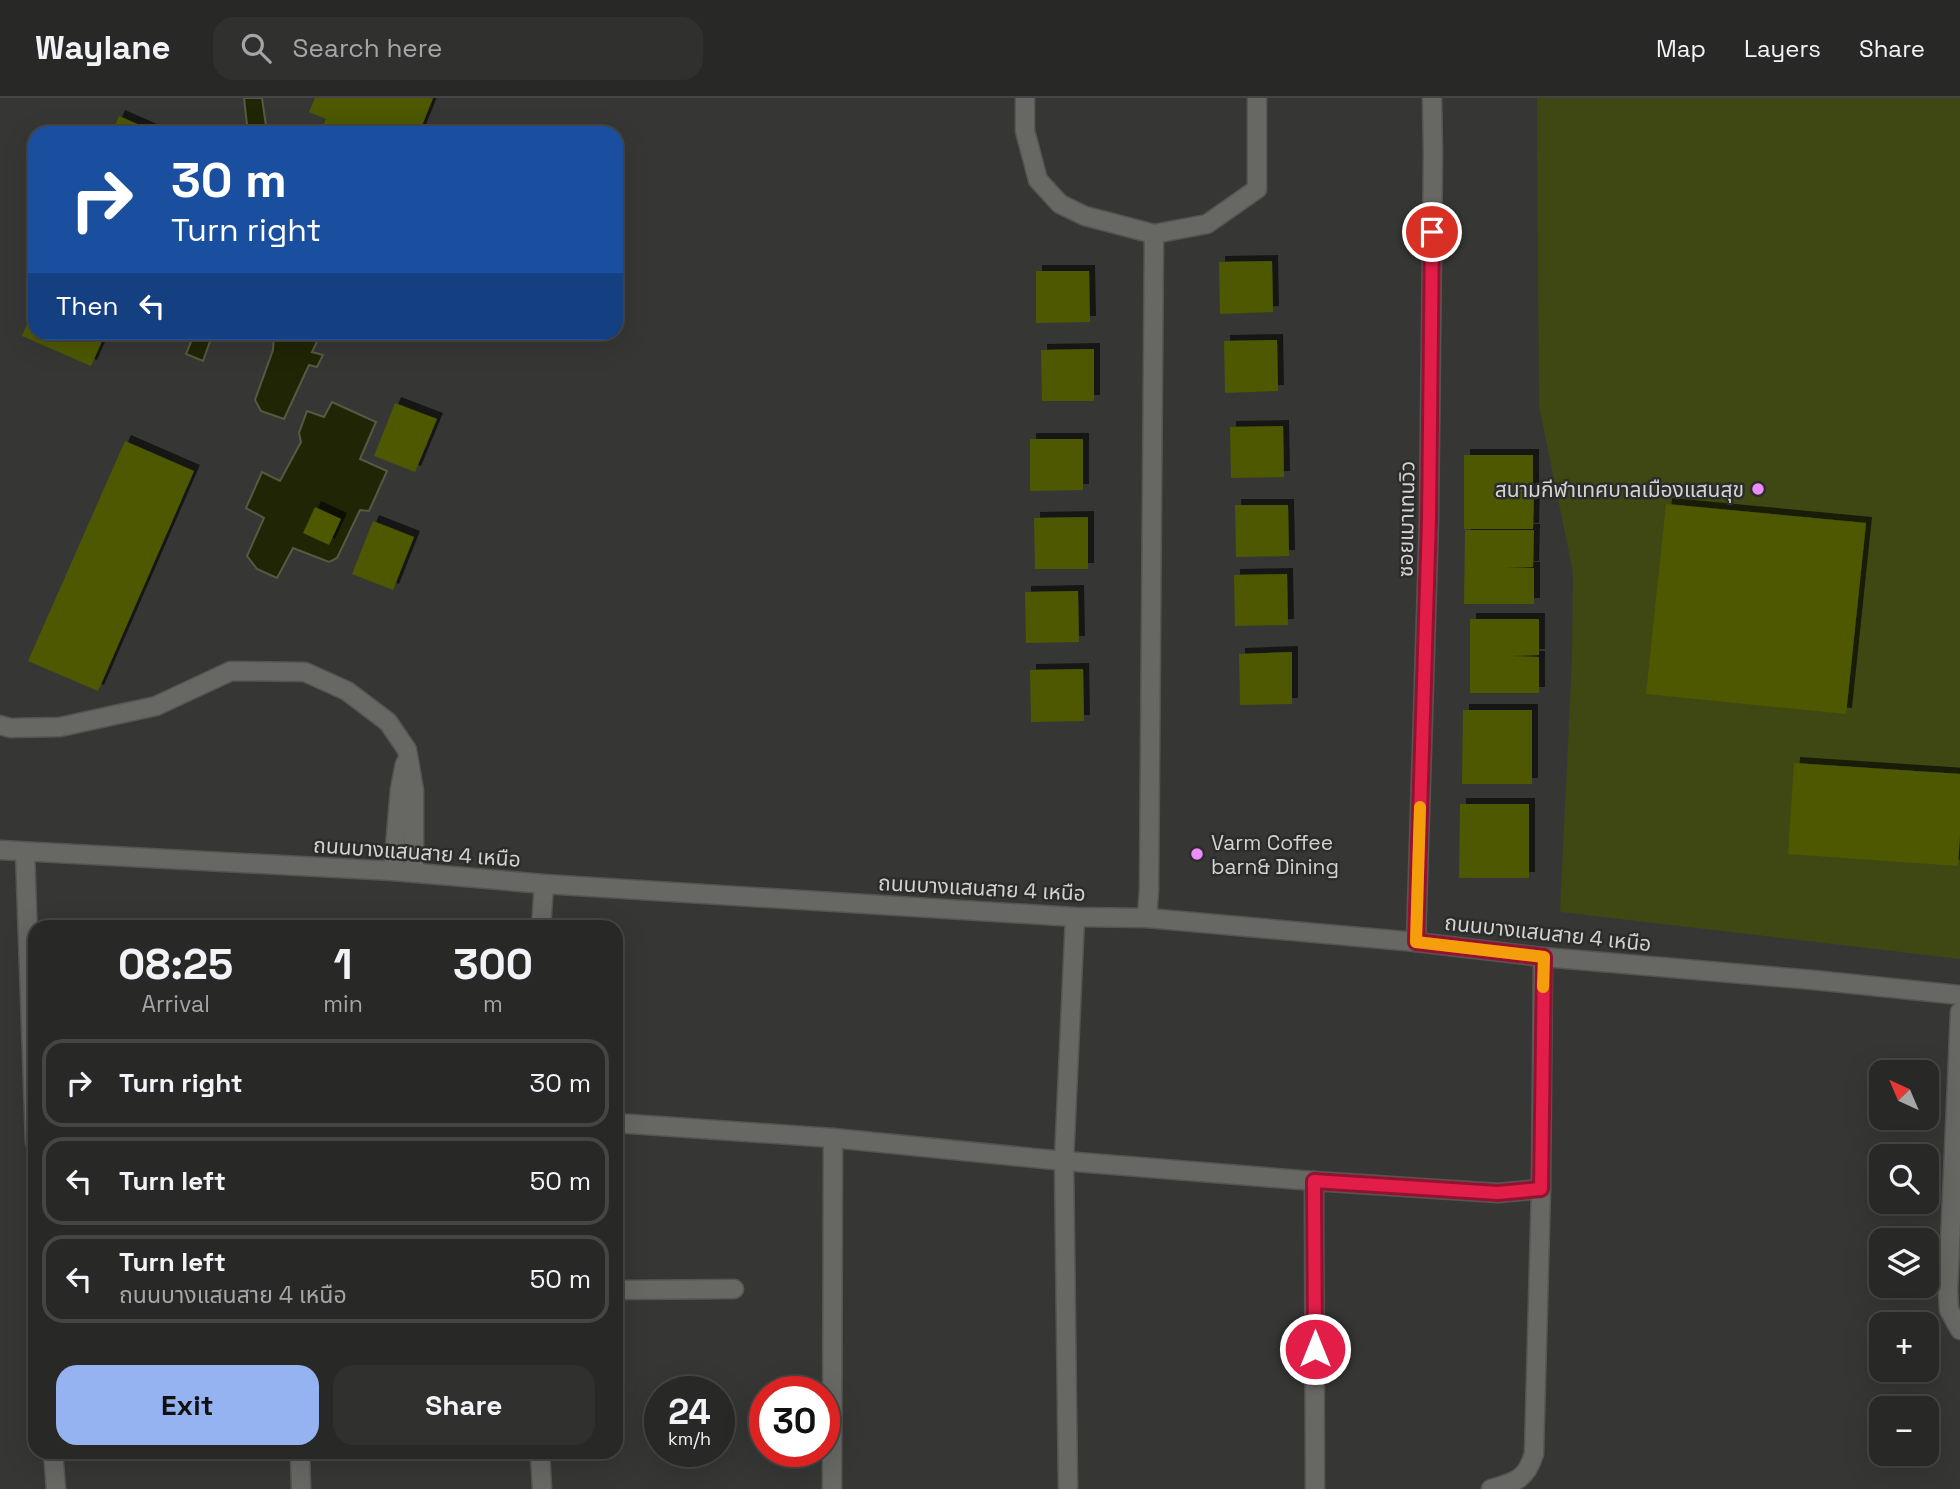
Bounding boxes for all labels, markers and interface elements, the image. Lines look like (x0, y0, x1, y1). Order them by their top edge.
search box (213, 17, 703, 80)
text: Waylane (35, 27, 171, 69)
icon: search (237, 29, 275, 67)
text: Search here (293, 31, 442, 65)
text: Map (1656, 33, 1706, 64)
text: Layers (1744, 33, 1821, 64)
text: Share (1859, 33, 1925, 64)
text: 30 m (171, 149, 287, 211)
icon: right (56, 154, 147, 245)
pin (1402, 202, 1462, 262)
text: Turn right (171, 210, 321, 250)
icon: arrive (1413, 213, 1451, 251)
icon: left (133, 287, 171, 325)
text: Then (56, 289, 119, 323)
street label: ซอยเมาเทนวิว (1391, 461, 1421, 577)
place label: สนามกีฬาเทศบาลเมืองแสนสุข (1495, 476, 1744, 503)
marker: สนามกีฬาเทศบาลเมืองแสนสุข (1750, 481, 1766, 497)
place label: Varm Coffee barn& Dining (1211, 829, 1339, 880)
street label: ถนนบางแสนสาย 4 เหนือ (312, 831, 522, 873)
marker: Varm Coffee barn& Dining (1189, 846, 1205, 862)
street label: ถนนบางแสนสาย 4 เหนือ (878, 869, 1086, 907)
street label: ถนนบางแสนสาย 4 เหนือ (1443, 909, 1653, 957)
text: 08:25 (118, 938, 233, 991)
text: 1 (334, 938, 353, 991)
text: 300 (453, 938, 533, 991)
text: Arrival (141, 989, 210, 1019)
text: min (323, 989, 363, 1019)
text: m (483, 989, 503, 1019)
north arrow (1869, 1060, 1939, 1130)
map controls (1869, 1060, 1939, 1466)
icon: right (60, 1064, 98, 1102)
text: Turn right (119, 1066, 243, 1100)
text: 30 m (530, 1066, 591, 1100)
button: search (1869, 1144, 1939, 1214)
icon: left (60, 1162, 98, 1200)
text: Turn left (119, 1164, 226, 1198)
text: 50 m (530, 1164, 591, 1198)
button: layers (1869, 1228, 1939, 1298)
text: Turn left (119, 1245, 226, 1279)
icon: left (60, 1260, 98, 1298)
text: 50 m (530, 1262, 591, 1296)
text: ถนนบางแสนสาย 4 เหนือ (119, 1280, 347, 1310)
position arrow (1278, 1312, 1352, 1386)
button: + (1869, 1312, 1939, 1382)
button: Exit (56, 1365, 319, 1445)
button: Share (333, 1365, 595, 1445)
speed limit sign: 30 (749, 1376, 840, 1467)
text: 24 (668, 1390, 711, 1434)
button: − (1869, 1396, 1939, 1466)
text: km/h (668, 1427, 711, 1450)

